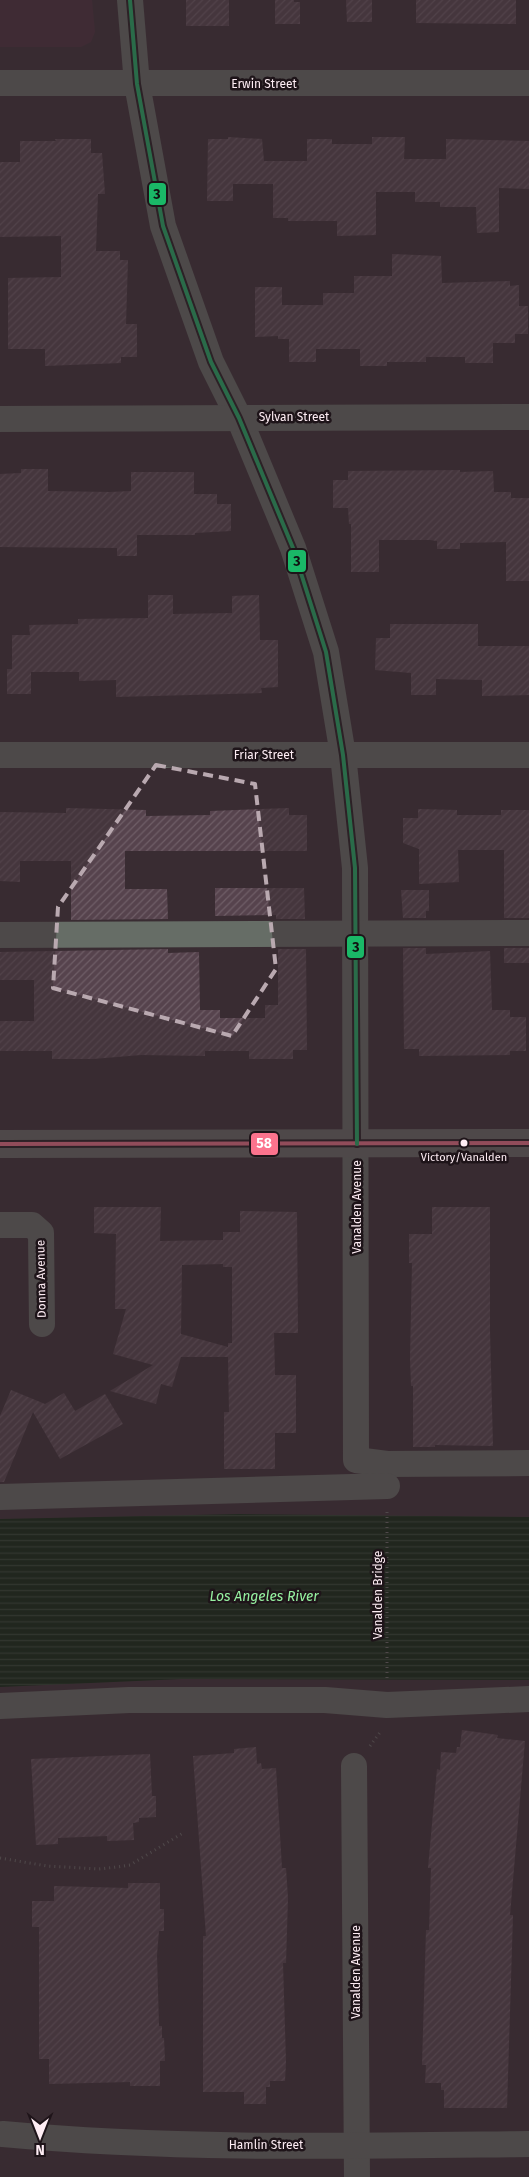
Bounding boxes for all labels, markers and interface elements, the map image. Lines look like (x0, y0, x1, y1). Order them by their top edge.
street label: Erwin Street (231, 77, 298, 91)
line badge: 3 (148, 182, 167, 206)
text: 3 (152, 186, 161, 203)
street label: Sylvan Street (259, 410, 330, 424)
line badge: 3 (287, 549, 307, 573)
text: 3 (292, 553, 301, 570)
street label: Friar Street (234, 748, 295, 762)
line badge: 3 (346, 935, 365, 959)
text: 3 (351, 939, 360, 956)
line badge: 58 (250, 1132, 279, 1156)
text: 58 (256, 1135, 272, 1152)
marker: Victory/Vanalden (459, 1138, 469, 1148)
place label: Victory/Vanalden (421, 1151, 507, 1164)
street label: Vanalden Avenue (350, 1160, 364, 1254)
street label: Donna Avenue (33, 1240, 49, 1318)
street label: Vanalden Bridge (371, 1551, 385, 1639)
water label: Los Angeles River (209, 1588, 319, 1605)
street label: Vanalden Avenue (349, 1925, 363, 2019)
north arrow (15, 2112, 65, 2162)
street label: Hamlin Street (229, 2138, 304, 2152)
text: N (35, 2141, 45, 2158)

